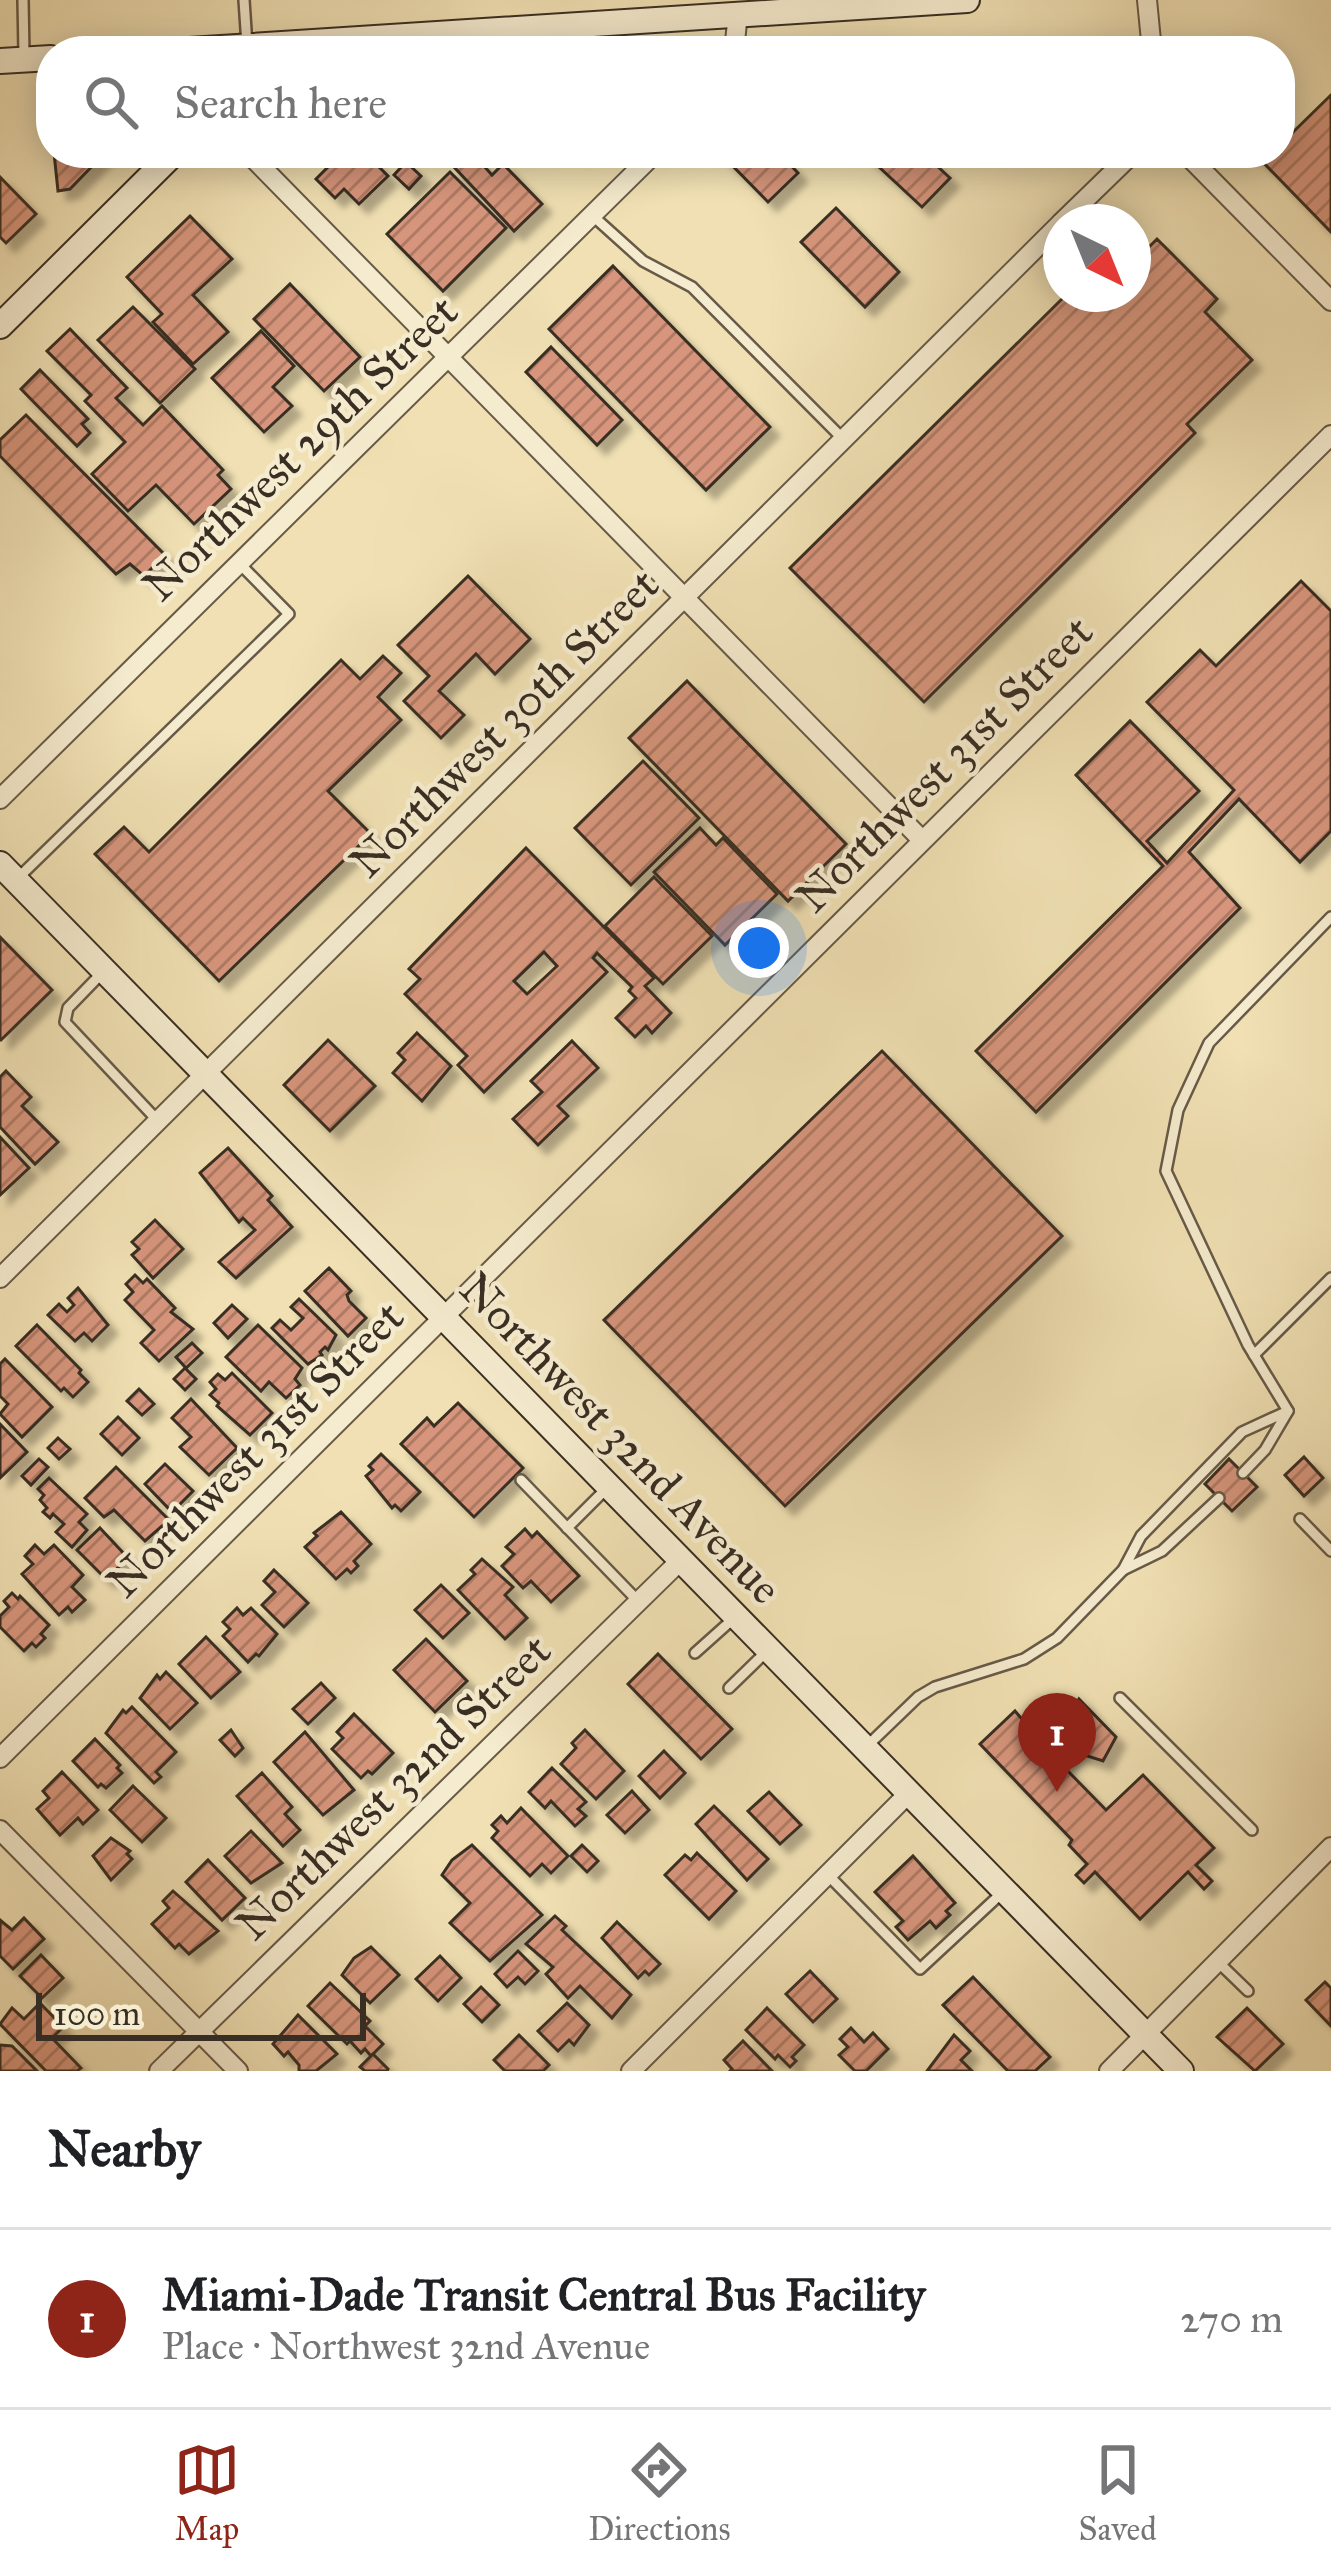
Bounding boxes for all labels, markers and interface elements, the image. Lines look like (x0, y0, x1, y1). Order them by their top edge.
search box (36, 36, 1295, 168)
icon: search (78, 69, 144, 135)
text: Search here (174, 75, 387, 130)
north arrow (1043, 204, 1151, 312)
street label: Northwest 29th Street (131, 284, 469, 612)
street label: Northwest 30th Street (338, 557, 670, 889)
street label: Northwest 31st Street (784, 604, 1104, 924)
your location (729, 918, 789, 978)
street label: Northwest 32nd Avenue (449, 1261, 793, 1615)
street label: Northwest 31st Street (95, 1289, 415, 1609)
street label: Northwest 32nd Street (224, 1623, 562, 1951)
pin: 1 (1018, 1693, 1096, 1792)
scale bar (36, 1987, 366, 2040)
text: 100 m (54, 1994, 140, 2034)
text: Nearby (48, 2118, 200, 2180)
text: Miami-Dade Transit Central Bus Facility (162, 2267, 925, 2322)
text: 1 (79, 2295, 95, 2343)
text: 270 m (1180, 2295, 1283, 2343)
text: Place · Northwest 32nd Avenue (162, 2322, 650, 2370)
tab: Map (174, 2437, 240, 2549)
tab: Directions (588, 2437, 730, 2549)
tab: Saved (1079, 2437, 1157, 2549)

